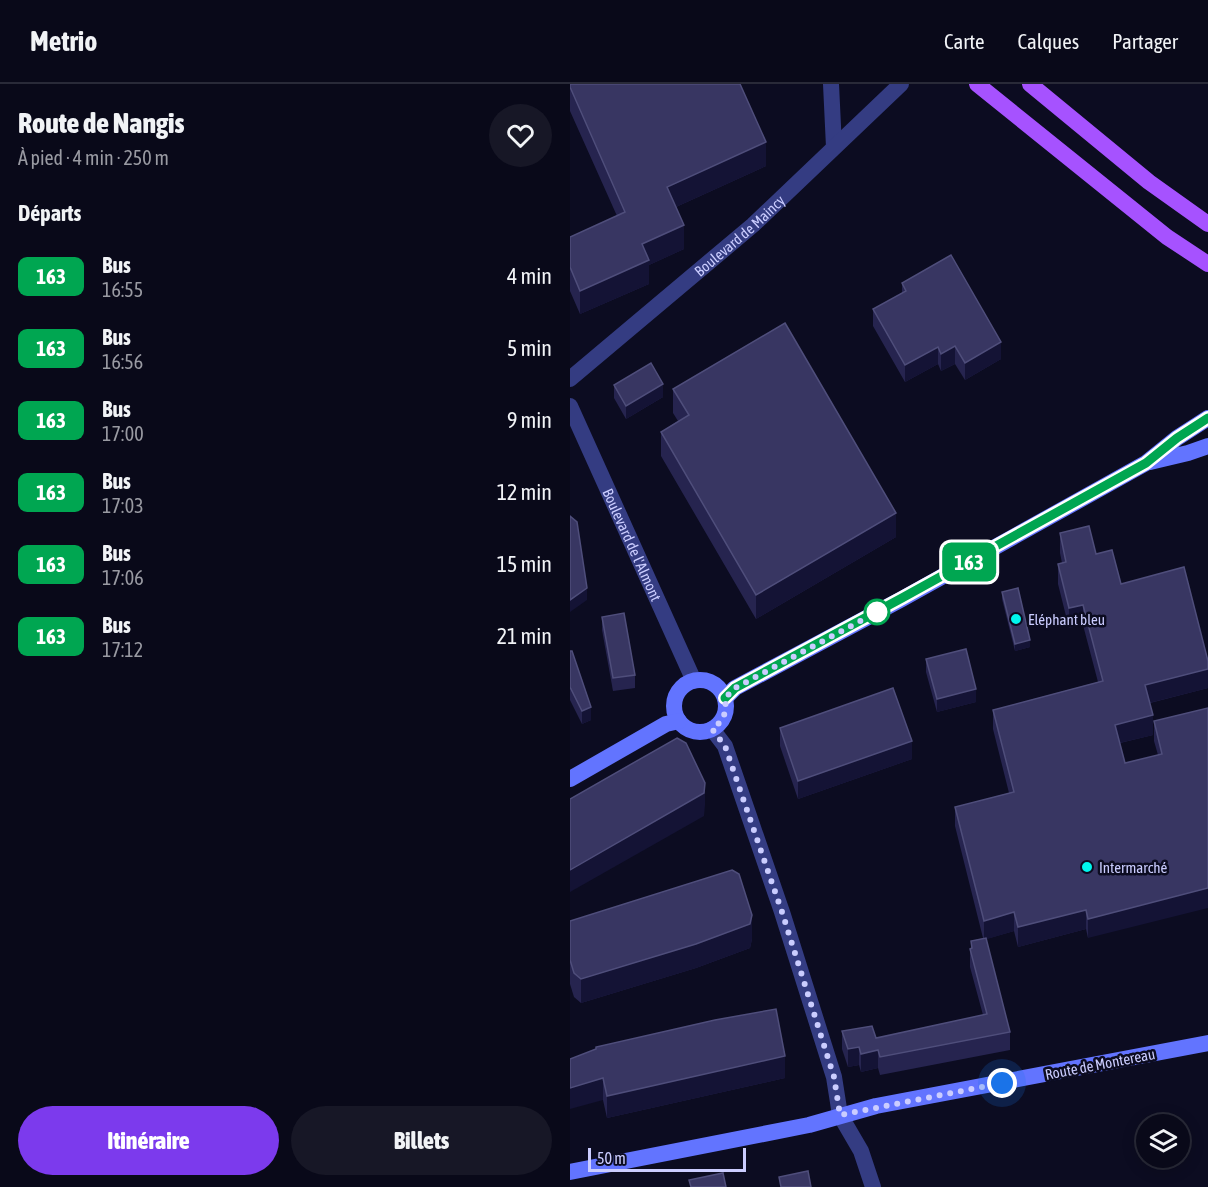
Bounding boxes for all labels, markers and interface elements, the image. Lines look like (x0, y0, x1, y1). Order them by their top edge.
text: Metrio (30, 25, 97, 57)
text: Carte (944, 29, 985, 53)
text: Calques (1018, 29, 1079, 53)
text: Partager (1112, 29, 1178, 53)
button: heart (489, 104, 552, 167)
text: Route de Nangis (18, 107, 184, 139)
text: À pied · 4 min · 250 m (18, 146, 169, 169)
street label: Boulevard de Maincy (691, 191, 788, 279)
text: Départs (18, 200, 81, 226)
text: Bus (102, 252, 131, 278)
text: 4 min (507, 263, 552, 289)
text: 163 (36, 264, 66, 288)
text: 16:55 (102, 278, 143, 301)
text: Bus (102, 324, 131, 350)
text: 5 min (507, 335, 552, 361)
text: 163 (36, 336, 66, 360)
text: 16:56 (102, 350, 143, 373)
text: Bus (102, 396, 131, 422)
text: 9 min (507, 407, 552, 433)
text: 163 (36, 408, 66, 432)
text: 17:00 (102, 422, 144, 445)
text: Bus (102, 468, 131, 494)
text: 12 min (497, 479, 552, 505)
text: 163 (36, 480, 66, 504)
street label: Boulevard de l'Almont (600, 486, 665, 604)
text: 17:03 (102, 494, 144, 517)
text: Bus (102, 540, 131, 566)
line badge: 163 (934, 542, 1004, 582)
text: 163 (954, 550, 984, 574)
text: 15 min (497, 551, 552, 577)
text: 163 (36, 552, 66, 576)
text: 17:06 (102, 566, 144, 589)
unlabelled marker (864, 599, 890, 625)
place label: Eléphant bleu (1028, 611, 1105, 628)
text: Bus (102, 612, 131, 638)
marker: Eléphant bleu (1009, 612, 1023, 626)
text: 21 min (497, 623, 552, 649)
text: 163 (36, 624, 66, 648)
text: 17:12 (102, 638, 143, 661)
place label: Intermarché (1099, 859, 1168, 876)
marker: Intermarché (1080, 860, 1094, 874)
street label: Route de Montereau (1044, 1045, 1156, 1083)
your location (987, 1068, 1017, 1098)
button: Itinéraire (18, 1106, 279, 1175)
button: Billets (291, 1106, 552, 1175)
map controls (1136, 1114, 1190, 1168)
button: layers (1136, 1114, 1190, 1168)
scale bar (588, 1145, 746, 1172)
text: 50 m (597, 1149, 626, 1167)

